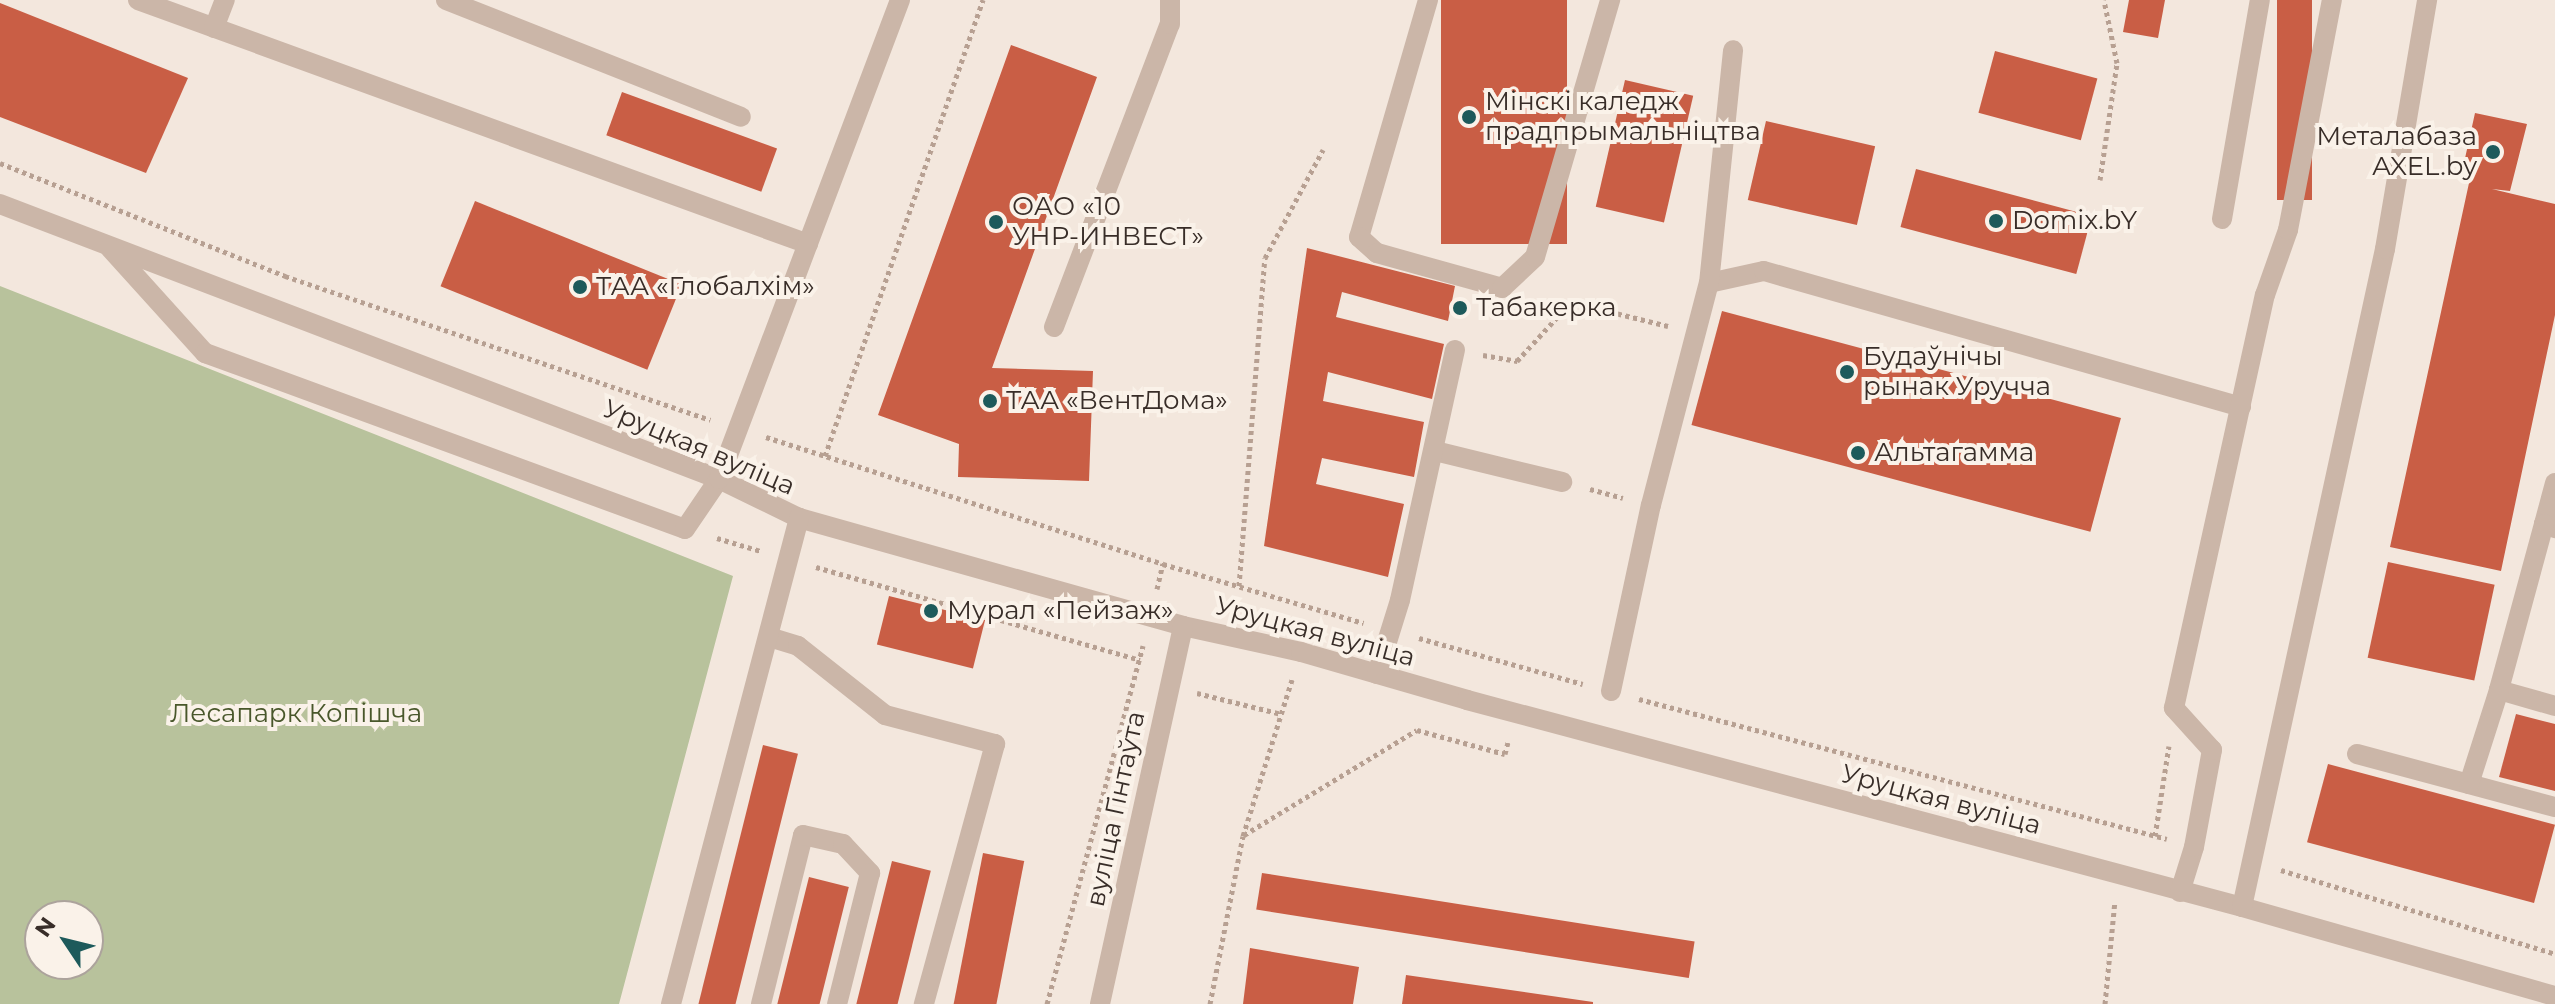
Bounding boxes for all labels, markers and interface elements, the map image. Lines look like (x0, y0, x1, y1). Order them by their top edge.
place label: Мінскі каледж прадпрымальніцтва (1485, 86, 1761, 148)
marker: Мінскі каледж прадпрымальніцтва (1460, 108, 1478, 126)
place label: Металабаза AXEL.by (2316, 121, 2477, 182)
marker: Металабаза AXEL.by (2484, 143, 2502, 161)
place label: ОАО «10 УНР-ИНВЕСТ» (1012, 191, 1204, 252)
place label: Domix.bY (2012, 205, 2137, 237)
marker: Domix.bY (1987, 212, 2005, 230)
marker: ОАО «10 УНР-ИНВЕСТ» (987, 213, 1005, 231)
place label: ТАА «Глобалхім» (596, 271, 815, 303)
marker: ТАА «Глобалхім» (571, 278, 589, 296)
place label: Табакерка (1476, 292, 1616, 324)
marker: Табакерка (1451, 299, 1469, 317)
place label: Будаўнічы рынак Уручча (1863, 341, 2051, 402)
marker: Будаўнічы рынак Уручча (1838, 363, 1856, 381)
place label: ТАА «ВентДома» (1006, 385, 1228, 417)
marker: ТАА «ВентДома» (981, 392, 999, 410)
street label: Уруцкая вуліца (598, 394, 800, 502)
place label: Альтагамма (1874, 437, 2034, 469)
marker: Альтагамма (1849, 444, 1867, 462)
street label: Уруцкая вуліца (1212, 590, 1418, 674)
place label: Мурал «Пейзаж» (947, 595, 1173, 627)
marker: Мурал «Пейзаж» (922, 602, 940, 620)
park label: Лесапарк Копішча (170, 698, 422, 730)
street label: вуліца Гінтаўта (1080, 709, 1152, 909)
street label: Уруцкая вуліца (1838, 758, 2044, 842)
north arrow (24, 900, 104, 980)
text: N (29, 912, 62, 942)

